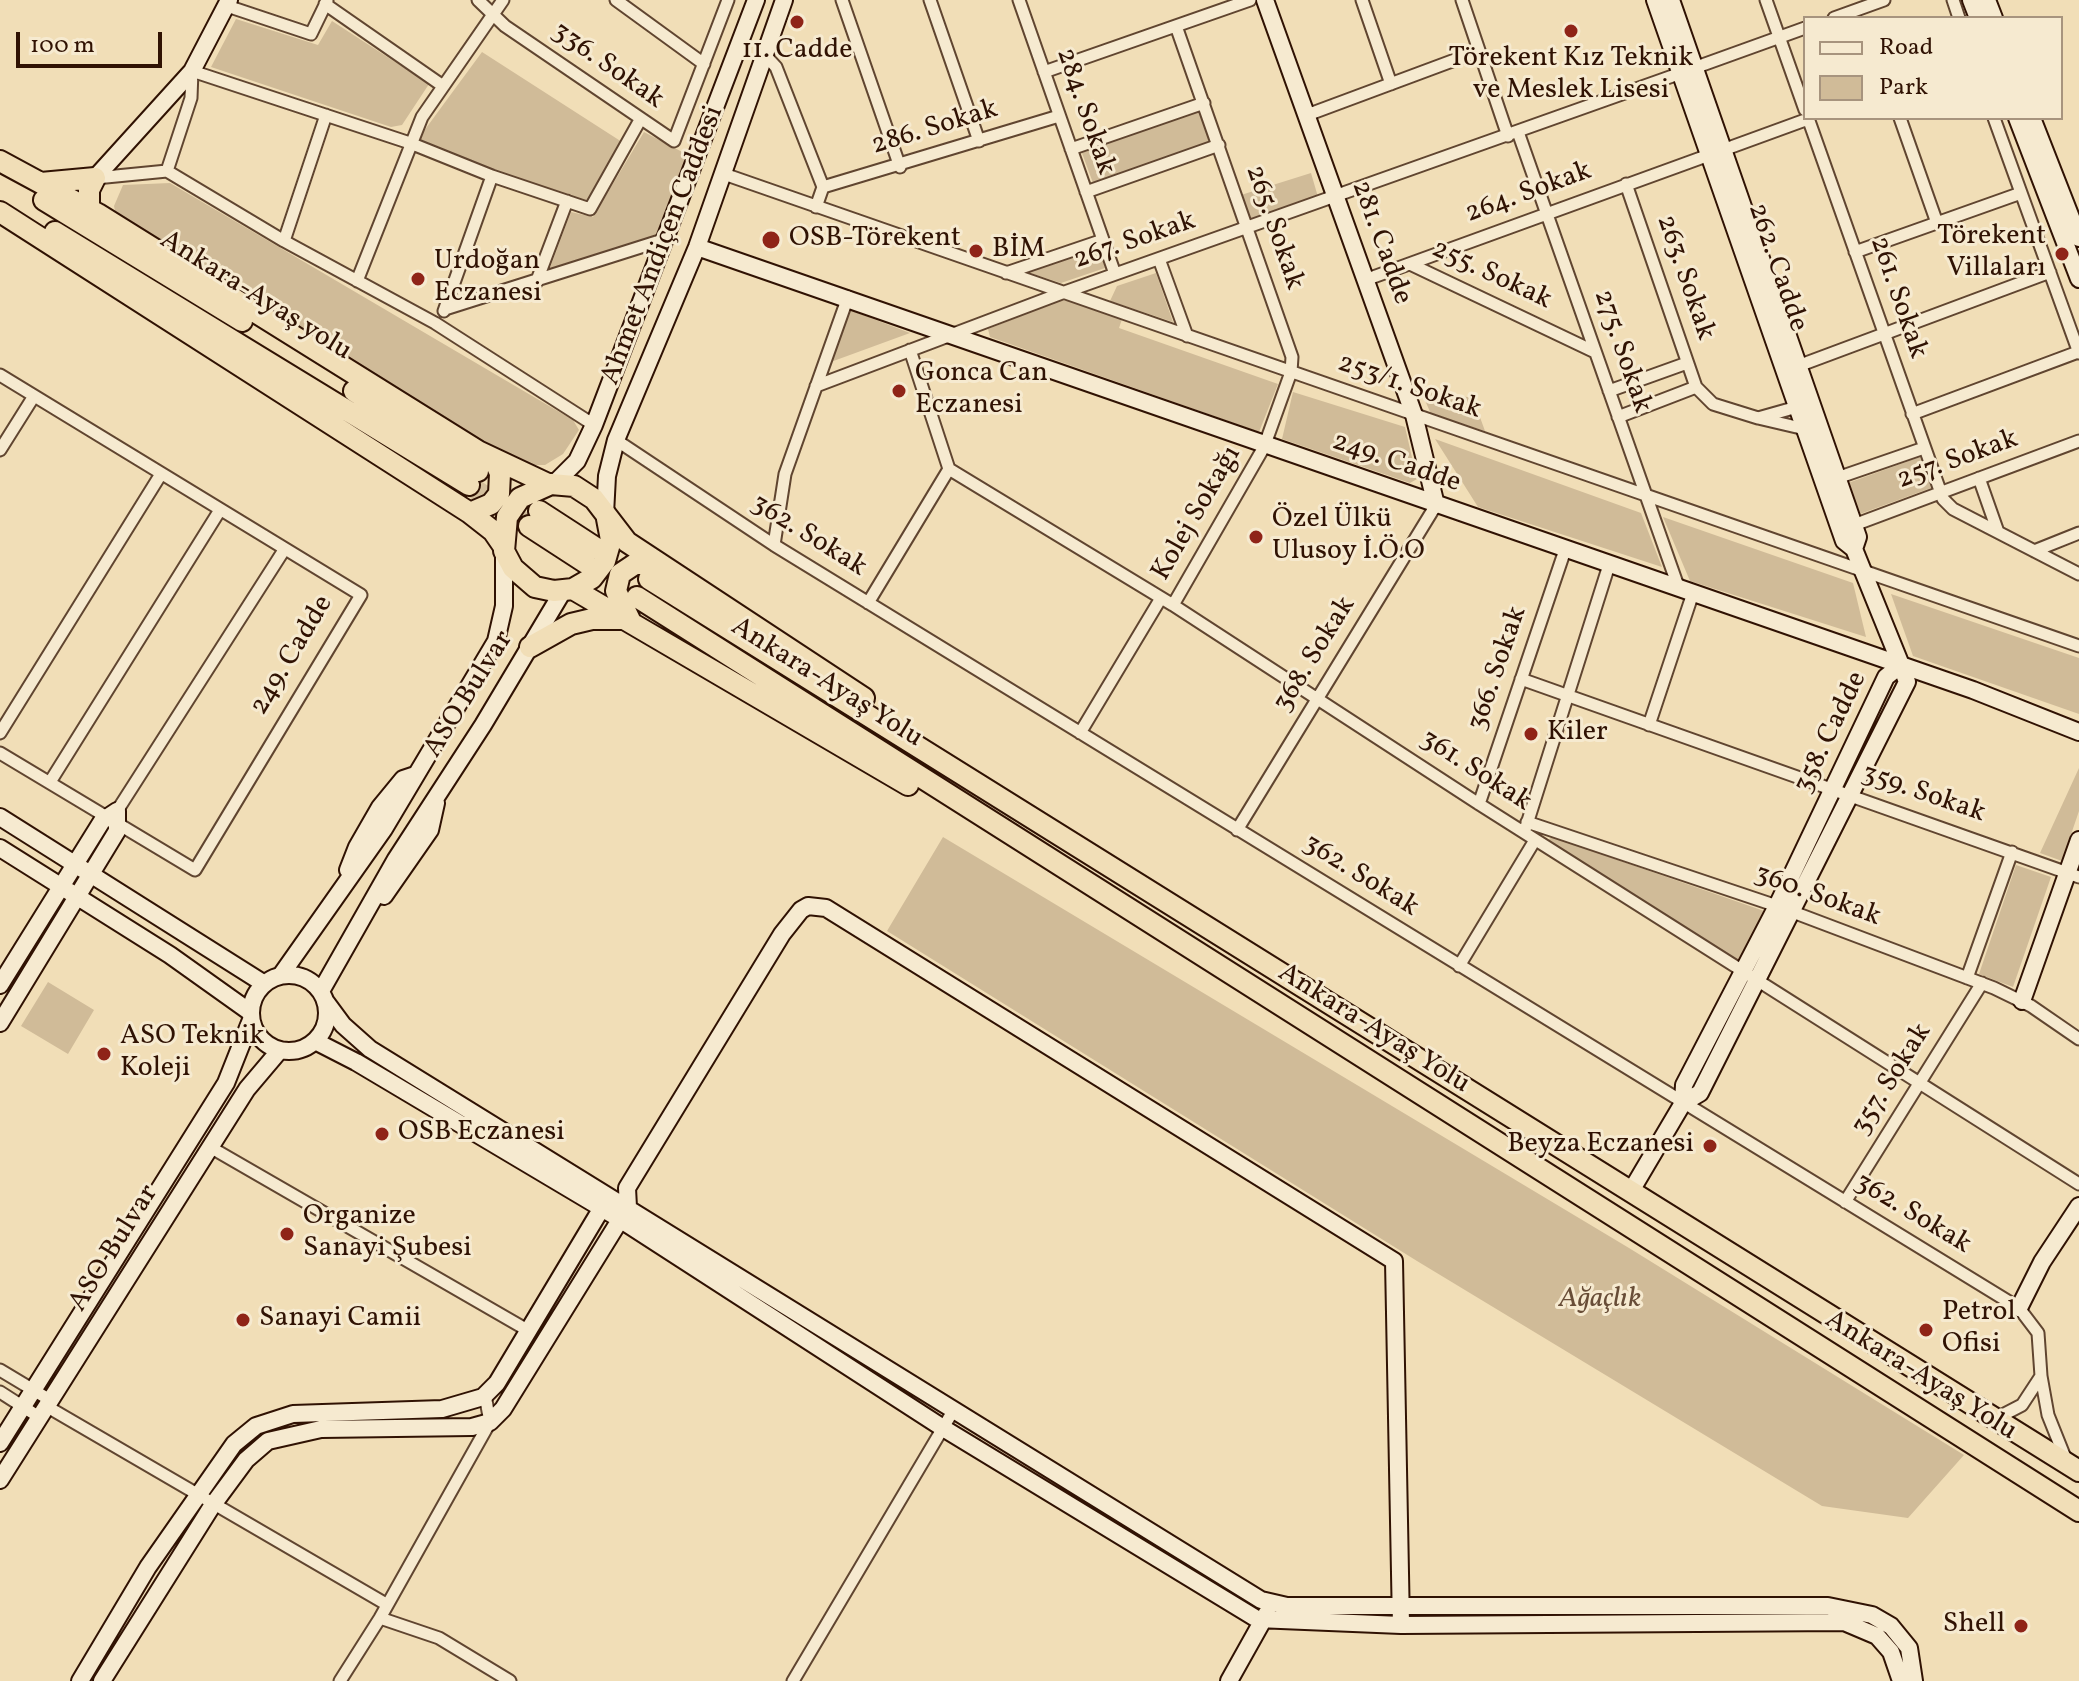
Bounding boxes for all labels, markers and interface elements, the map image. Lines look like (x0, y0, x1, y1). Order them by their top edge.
marker: 11. Cadde (788, 13, 806, 31)
scale bar (20, 16, 166, 66)
street label: 336. Sokak (544, 16, 670, 118)
legend (1803, 16, 2063, 120)
marker: Törekent Kız Teknik ve Meslek Lisesi (1562, 22, 1580, 40)
text: 100 m (30, 29, 95, 63)
text: Road (1879, 31, 1933, 65)
place label: 11. Cadde (741, 35, 853, 69)
place label: Törekent Kız Teknik ve Meslek Lisesi (1449, 43, 1693, 109)
street label: 284. Sokak (1047, 44, 1121, 180)
text: Park (1879, 71, 1928, 105)
street label: 286. Sokak (868, 94, 1002, 164)
street label: Ahmet Andiçen Caddesi (595, 102, 733, 390)
street label: 264. Sokak (1461, 156, 1597, 232)
street label: 265. Sokak (1236, 161, 1310, 295)
street label: 281. Cadde (1342, 176, 1418, 310)
street label: 262. Cadde (1738, 199, 1814, 337)
street label: 267. Sokak (1070, 205, 1200, 279)
street label: 263. Sokak (1647, 211, 1721, 345)
place label: Törekent Villaları (1937, 221, 2046, 287)
place label: OSB-Törekent (789, 223, 961, 257)
street label: Ankara-Ayaş yolu (153, 225, 357, 369)
marker: OSB-Törekent (760, 229, 782, 251)
street label: 261. Sokak (1860, 233, 1934, 363)
place label: BİM (992, 234, 1045, 268)
street label: 255. Sokak (1426, 234, 1556, 318)
marker: BİM (967, 242, 985, 260)
marker: Törekent Villaları (2053, 245, 2071, 263)
place label: Urdoğan Eczanesi (434, 246, 542, 312)
marker: Urdoğan Eczanesi (409, 270, 427, 288)
street label: 275. Sokak (1584, 286, 1658, 418)
street label: 253/1. Sokak (1333, 348, 1485, 428)
place label: Gonca Can Eczanesi (915, 358, 1048, 424)
marker: Gonca Can Eczanesi (890, 382, 908, 400)
street label: 257. Sokak (1893, 424, 2023, 498)
street label: 249. Cadde (1327, 426, 1465, 502)
street label: Kolej Sokağı (1146, 441, 1250, 587)
street label: 362. Sokak (744, 488, 872, 586)
place label: Özel Ülkü Ulusoy İ.Ö.O (1272, 504, 1425, 570)
marker: Özel Ülkü Ulusoy İ.Ö.O (1247, 528, 1265, 546)
street label: 249. Cadde (244, 590, 342, 722)
street label: 368. Sokak (1267, 591, 1365, 719)
street label: 366. Sokak (1462, 602, 1536, 736)
street label: Ankara-Ayaş Yolu (724, 611, 928, 757)
street label: ASO Bulvar (418, 625, 522, 765)
street label: 358. Cadde (1788, 667, 1876, 799)
place label: Kiler (1547, 717, 1608, 751)
street label: 361. Sokak (1413, 724, 1537, 820)
marker: Kiler (1522, 725, 1540, 743)
street label: 359. Sokak (1857, 758, 1989, 832)
street label: 362. Sokak (1296, 828, 1424, 926)
street label: 360. Sokak (1749, 859, 1885, 935)
street label: Ankara-Ayaş Yolu (1271, 957, 1475, 1103)
street label: 357. Sokak (1846, 1018, 1940, 1142)
place label: ASO Teknik Koleji (120, 1021, 265, 1087)
marker: ASO Teknik Koleji (95, 1045, 113, 1063)
place label: OSB Eczanesi (398, 1117, 565, 1151)
marker: OSB Eczanesi (373, 1125, 391, 1143)
place label: Beyza Eczanesi (1507, 1129, 1694, 1163)
marker: Beyza Eczanesi (1701, 1137, 1719, 1155)
street label: 362. Sokak (1847, 1167, 1977, 1263)
street label: ASO Bulvar (63, 1179, 167, 1319)
place label: Organize Sanayi Şubesi (303, 1201, 472, 1267)
marker: Organize Sanayi Şubesi (278, 1225, 296, 1243)
park label: Ağaçlık (1559, 1284, 1641, 1318)
place label: Petrol Ofisi (1942, 1297, 2016, 1363)
place label: Sanayi Camii (259, 1303, 421, 1337)
street label: Ankara-Ayaş Yolu (1818, 1304, 2022, 1450)
marker: Sanayi Camii (234, 1311, 252, 1329)
marker: Petrol Ofisi (1917, 1321, 1935, 1339)
place label: Shell (1943, 1609, 2005, 1643)
marker: Shell (2012, 1617, 2030, 1635)

